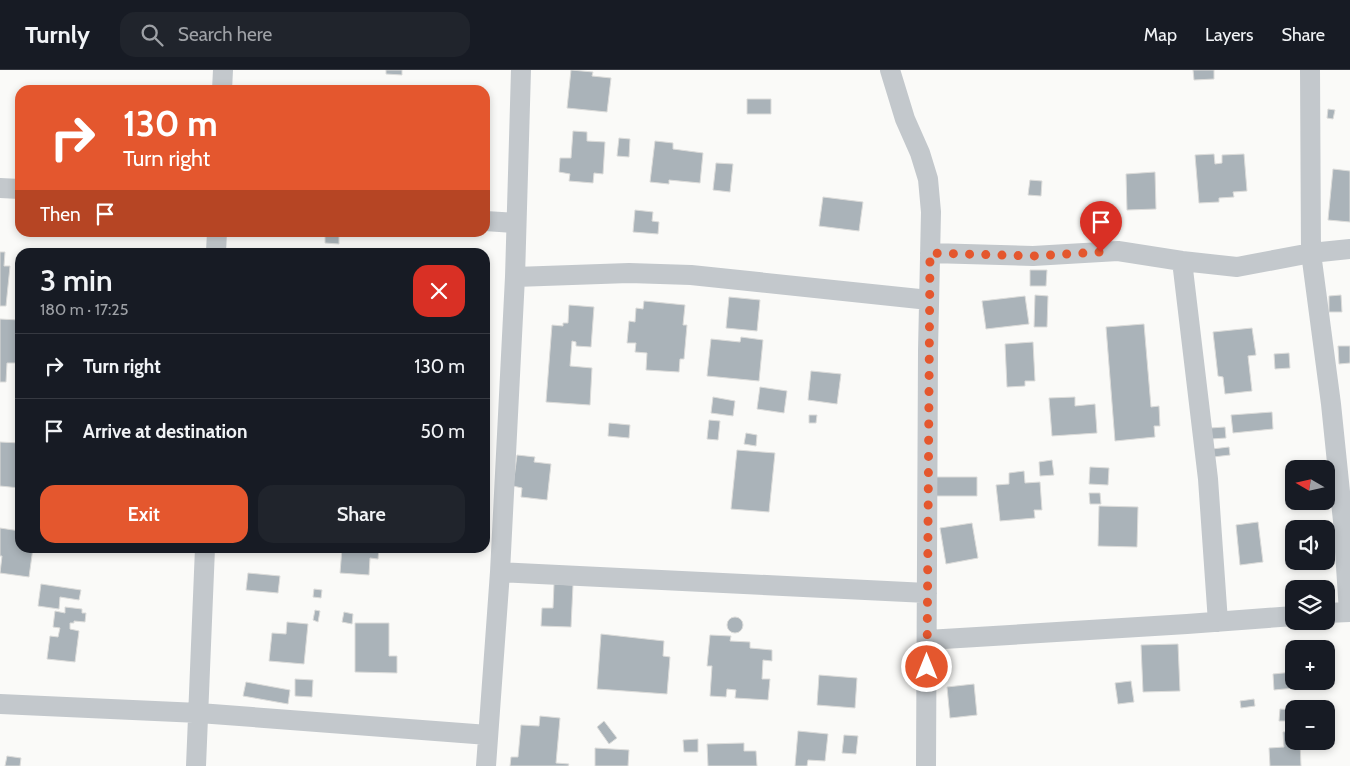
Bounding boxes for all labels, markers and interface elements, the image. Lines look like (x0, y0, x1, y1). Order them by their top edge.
search box (120, 12, 470, 57)
text: Turnly (25, 20, 90, 49)
icon: search (138, 21, 166, 49)
text: Search here (178, 23, 272, 46)
text: Map (1144, 24, 1177, 46)
text: Layers (1205, 24, 1254, 46)
text: Share (1282, 24, 1325, 46)
text: 130 m (123, 102, 218, 145)
icon: right (40, 105, 105, 170)
text: Turn right (123, 145, 210, 172)
icon: arrive (91, 200, 119, 228)
pin (1080, 201, 1122, 252)
text: Then (40, 203, 81, 226)
icon: arrive (1087, 208, 1115, 236)
text: 3 min (40, 262, 113, 299)
button: close (413, 265, 465, 317)
text: 180 m · 17:25 (40, 300, 128, 319)
icon: right (40, 352, 68, 380)
text: Turn right (83, 355, 161, 378)
text: 130 m (414, 355, 465, 378)
icon: arrive (40, 417, 68, 445)
text: Arrive at destination (83, 420, 247, 443)
text: 50 m (421, 420, 465, 443)
north arrow (1285, 460, 1335, 510)
map controls (1285, 460, 1335, 750)
button: Exit (40, 485, 248, 543)
button: Share (258, 485, 465, 543)
button: sound (1285, 520, 1335, 570)
button: layers (1285, 580, 1335, 630)
position arrow (900, 640, 952, 692)
button: + (1285, 640, 1335, 690)
button: − (1285, 700, 1335, 750)

